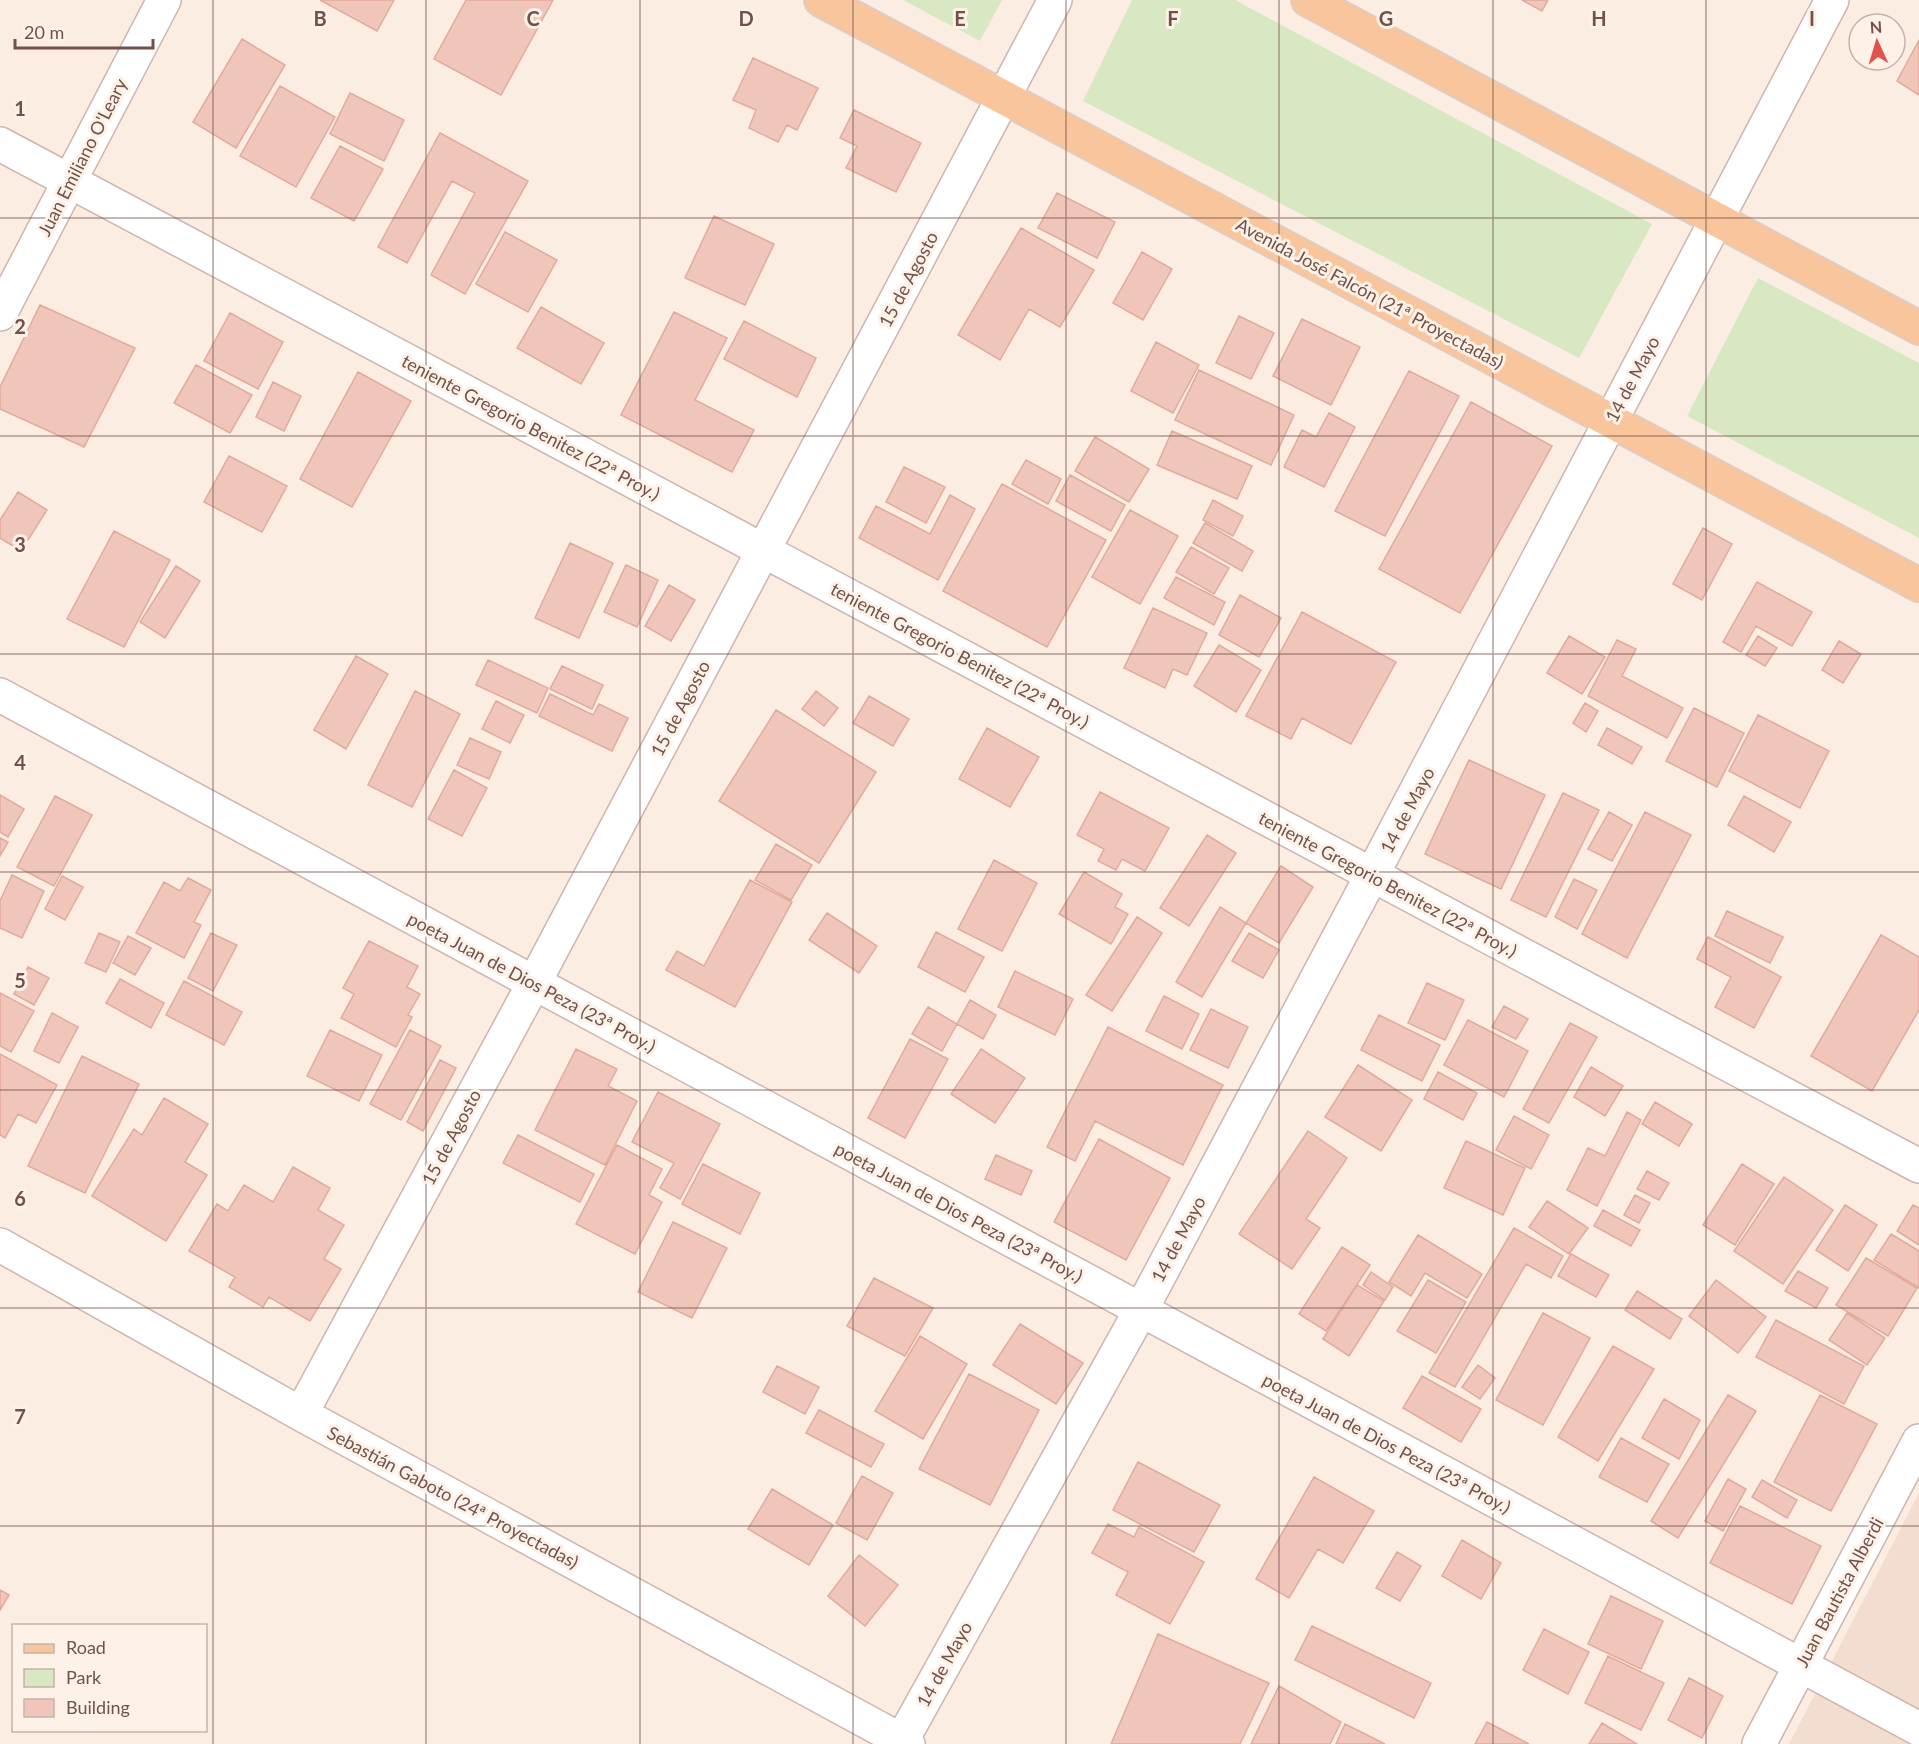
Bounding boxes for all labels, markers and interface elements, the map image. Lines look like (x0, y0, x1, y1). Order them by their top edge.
text: B (313, 6, 327, 30)
text: C (526, 6, 540, 30)
text: D (738, 6, 754, 30)
text: E (954, 6, 966, 30)
text: F (1167, 6, 1179, 30)
text: G (1379, 6, 1393, 30)
text: H (1591, 6, 1607, 30)
text: I (1809, 6, 1815, 30)
scale bar (15, 12, 153, 50)
north arrow (1847, 12, 1907, 72)
text: N (1869, 17, 1883, 36)
text: 20 m (24, 21, 64, 43)
street label: Juan Emiliano O'Leary (33, 74, 132, 239)
text: 1 (14, 96, 26, 120)
street label: Avenida José Falcón (21ª Proyectadas) (1233, 213, 1507, 373)
street label: 15 de Agosto (874, 227, 942, 331)
text: 2 (14, 314, 26, 338)
street label: 14 de Mayo (1600, 332, 1664, 426)
street label: teniente Gregorio Benitez (22ª Proy.) (398, 349, 664, 505)
text: 3 (14, 532, 26, 556)
street label: teniente Gregorio Benitez (22ª Proy.) (827, 577, 1093, 733)
street label: 15 de Agosto (646, 656, 714, 760)
text: 4 (14, 750, 26, 774)
street label: 14 de Mayo (1375, 763, 1439, 857)
street label: teniente Gregorio Benitez (22ª Proy.) (1255, 806, 1521, 962)
street label: poeta Juan de Dios Peza (23ª Proy.) (404, 907, 660, 1057)
text: 5 (14, 968, 26, 992)
street label: 15 de Agosto (417, 1085, 485, 1189)
street label: poeta Juan de Dios Peza (23ª Proy.) (831, 1137, 1087, 1287)
text: 6 (14, 1186, 26, 1210)
street label: 14 de Mayo (1146, 1192, 1210, 1286)
street label: poeta Juan de Dios Peza (23ª Proy.) (1259, 1368, 1515, 1518)
text: 7 (14, 1404, 26, 1428)
street label: Sebastián Gaboto (24ª Proyectadas) (324, 1421, 582, 1573)
street label: Juan Bautista Alberdi (1790, 1513, 1888, 1671)
street label: 14 de Mayo (912, 1618, 976, 1710)
legend (12, 1624, 207, 1732)
text: Road (66, 1636, 106, 1658)
text: Park (66, 1666, 102, 1688)
text: Building (66, 1696, 130, 1718)

